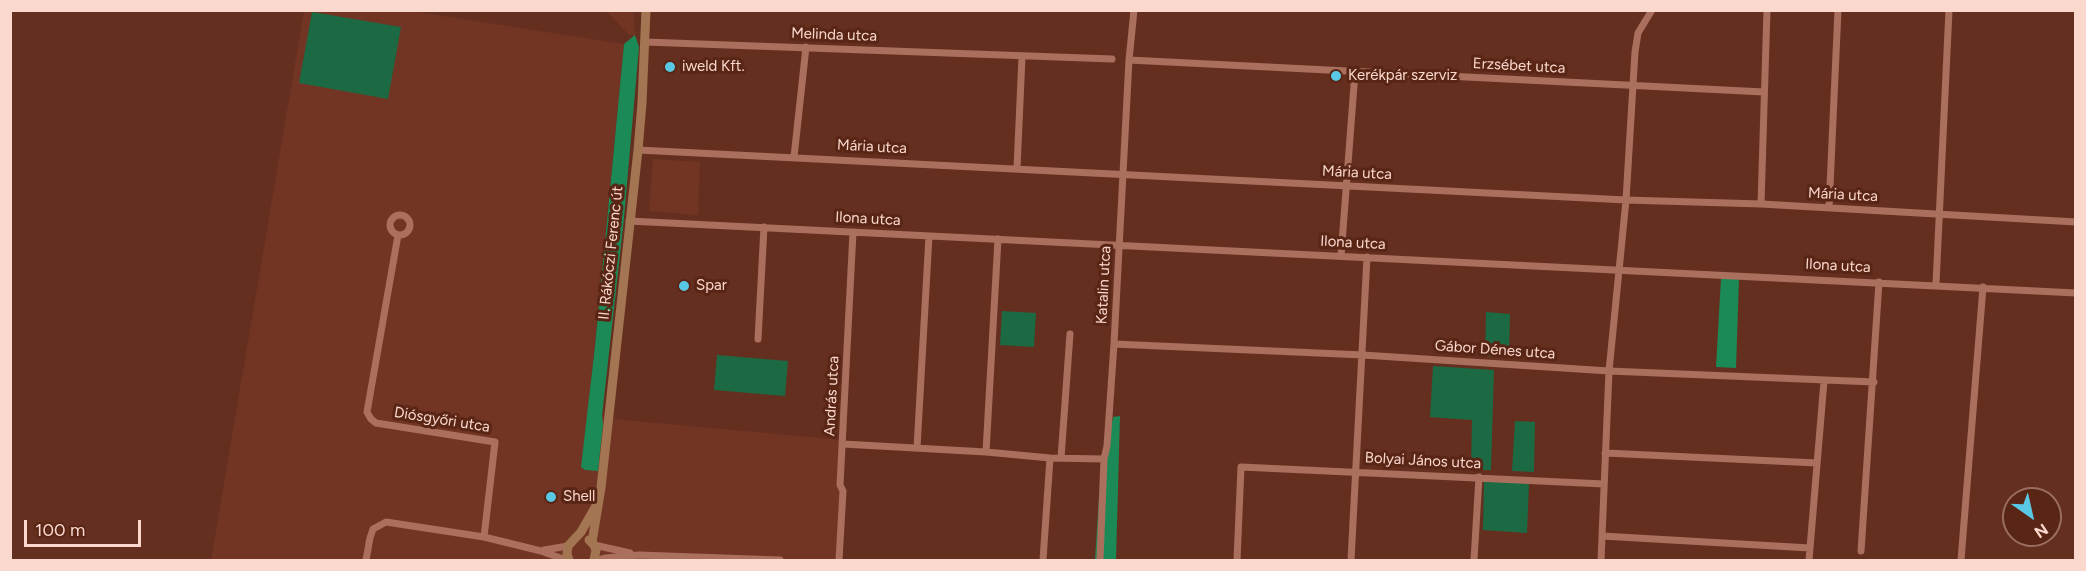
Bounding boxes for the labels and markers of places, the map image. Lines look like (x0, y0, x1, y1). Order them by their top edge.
place label: iweld Kft. (682, 58, 745, 76)
marker: iweld Kft. (663, 60, 677, 74)
place label: Kerékpár szerviz (1348, 67, 1457, 85)
marker: Kerékpár szerviz (1329, 69, 1343, 83)
place label: Spar (696, 277, 727, 295)
marker: Spar (677, 279, 691, 293)
place label: Shell (563, 488, 595, 506)
marker: Shell (544, 490, 558, 504)

